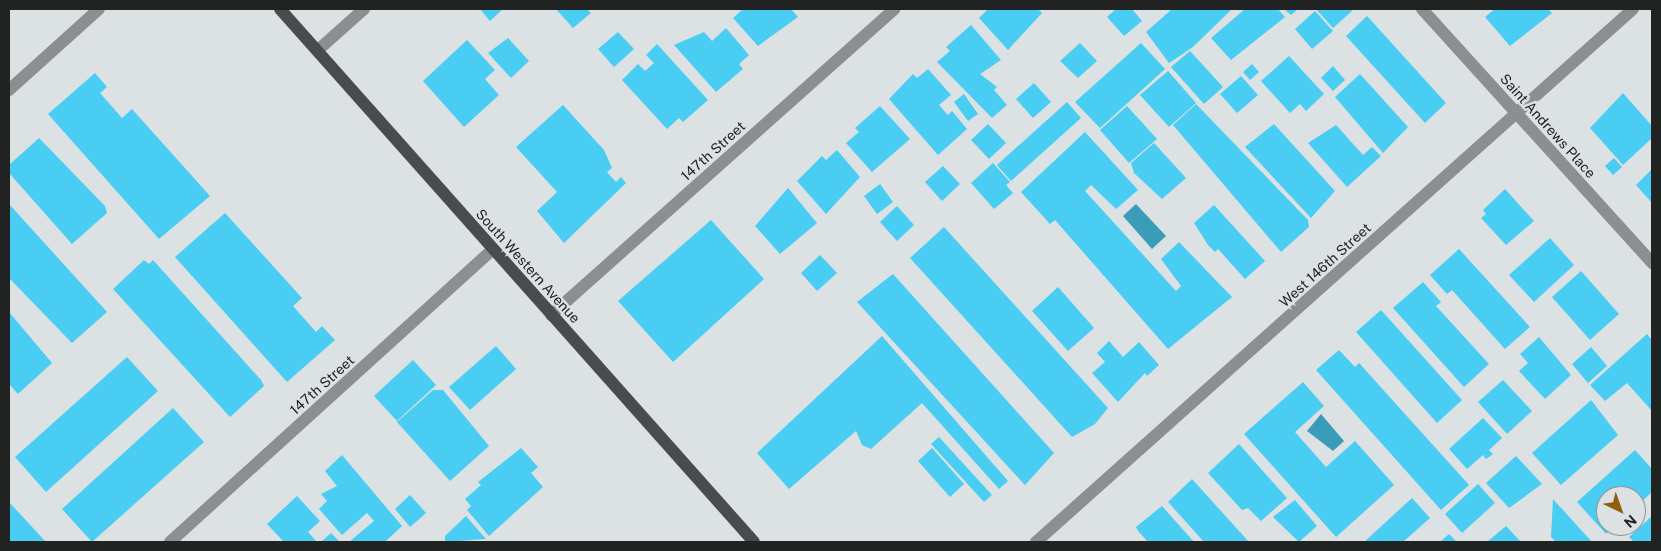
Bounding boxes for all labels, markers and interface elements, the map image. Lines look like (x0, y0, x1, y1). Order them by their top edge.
street label: Saint Andrews Place (1497, 70, 1599, 182)
street label: 147th Street (677, 118, 749, 184)
street label: South Western Avenue (472, 205, 584, 327)
street label: West 146th Street (1276, 219, 1374, 311)
street label: 147th Street (286, 352, 358, 418)
north arrow (1596, 486, 1646, 536)
text: N (1621, 512, 1640, 531)

